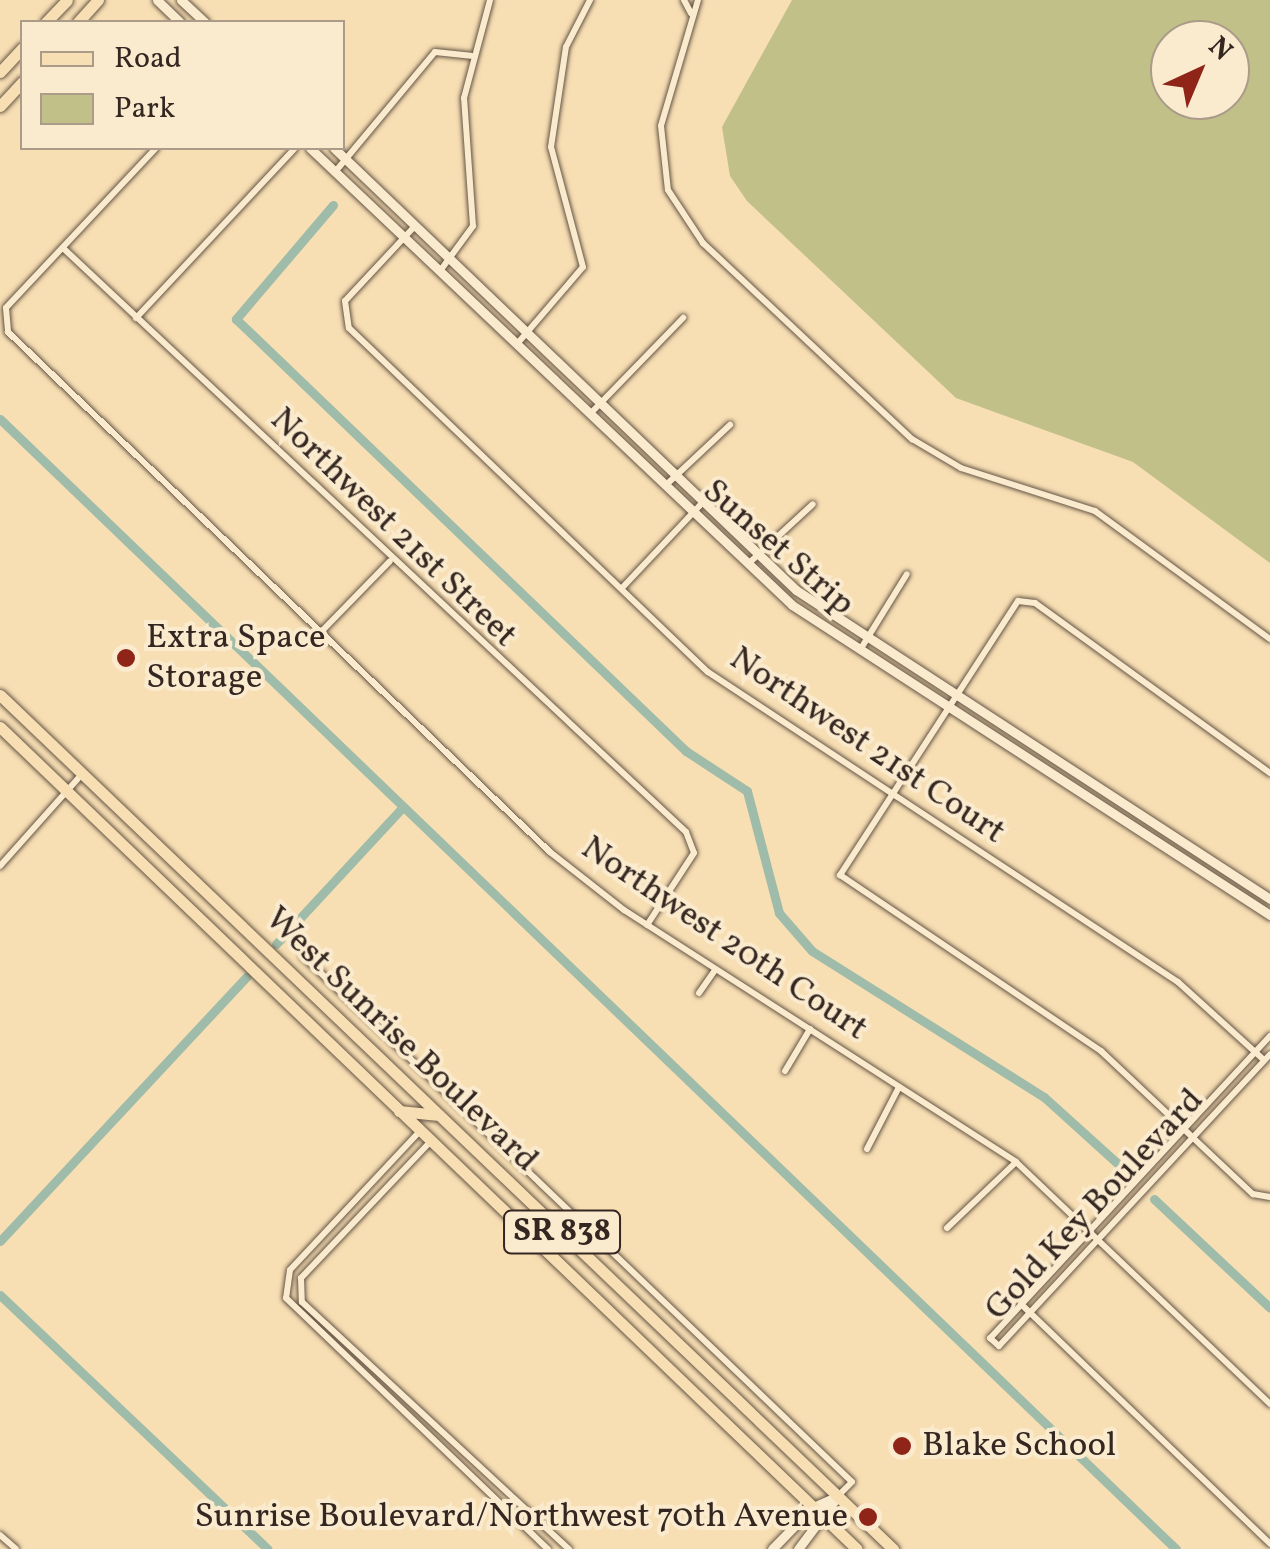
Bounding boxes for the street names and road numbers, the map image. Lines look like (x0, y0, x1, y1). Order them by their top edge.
street label: Northwest 21st Street (261, 399, 525, 657)
street label: Sunset Strip (693, 471, 863, 625)
street label: Northwest 21st Court (721, 638, 1013, 854)
street label: Northwest 20th Court (573, 828, 875, 1050)
street label: West Sunrise Boulevard (255, 898, 547, 1182)
street label: Gold Key Boulevard (976, 1080, 1214, 1330)
road number: SR 838 (502, 1205, 622, 1259)

